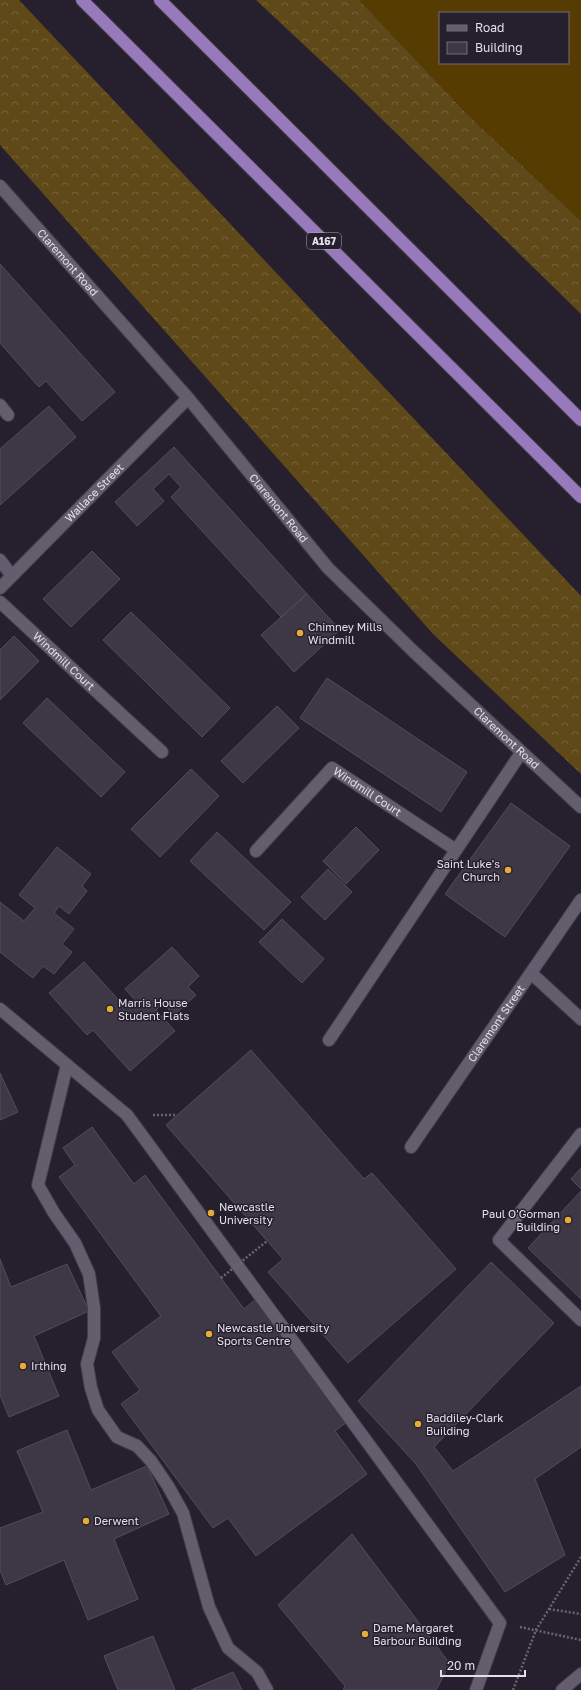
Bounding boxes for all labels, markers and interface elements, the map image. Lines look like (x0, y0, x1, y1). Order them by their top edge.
legend (439, 12, 569, 64)
text: Road (475, 20, 504, 35)
text: Building (475, 40, 523, 55)
street label: Claremont Road (35, 226, 101, 298)
road number: A167 (307, 233, 341, 249)
street label: Wallace Street (62, 460, 126, 524)
street label: Claremont Road (247, 471, 311, 545)
place label: Chimney Mills Windmill (308, 620, 382, 646)
marker: Chimney Mills Windmill (295, 628, 305, 638)
street label: Windmill Court (31, 629, 98, 692)
street label: Claremont Road (471, 704, 542, 771)
street label: Windmill Court (331, 764, 404, 818)
place label: Saint Luke's Church (437, 857, 500, 883)
marker: Saint Luke's Church (503, 865, 513, 875)
street label: Claremont Street (465, 982, 527, 1064)
place label: Marris House Student Flats (118, 996, 189, 1022)
marker: Marris House Student Flats (105, 1004, 115, 1014)
place label: Newcastle University (219, 1200, 275, 1226)
place label: Paul O'Gorman Building (482, 1207, 560, 1233)
marker: Newcastle University (206, 1208, 216, 1218)
marker: Paul O'Gorman Building (563, 1215, 573, 1225)
place label: Newcastle University Sports Centre (217, 1321, 329, 1347)
marker: Newcastle University Sports Centre (204, 1329, 214, 1339)
place label: Irthing (31, 1359, 67, 1372)
marker: Irthing (18, 1361, 28, 1371)
place label: Baddiley-Clark Building (426, 1411, 503, 1437)
marker: Baddiley-Clark Building (413, 1419, 423, 1429)
place label: Derwent (94, 1514, 139, 1527)
marker: Derwent (81, 1516, 91, 1526)
place label: Dame Margaret Barbour Building (373, 1621, 462, 1647)
marker: Dame Margaret Barbour Building (360, 1629, 370, 1639)
scale bar (441, 1652, 525, 1678)
text: 20 m (447, 1658, 475, 1673)

